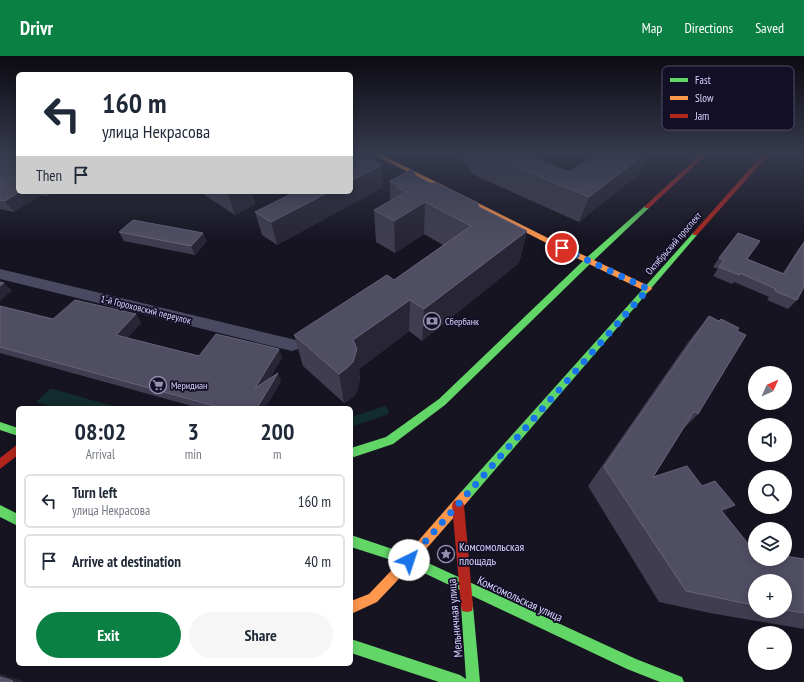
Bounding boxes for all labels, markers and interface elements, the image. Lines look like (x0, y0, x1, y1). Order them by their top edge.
text: Drivr (20, 16, 53, 40)
text: Map (642, 19, 662, 37)
text: Directions (684, 19, 733, 37)
text: Saved (755, 19, 784, 37)
legend (662, 66, 794, 130)
text: Fast (695, 73, 711, 87)
text: 160 m (102, 84, 166, 121)
icon: left (36, 88, 88, 140)
text: Slow (695, 91, 714, 105)
text: Jam (694, 109, 709, 123)
text: улица Некрасова (102, 120, 210, 143)
icon: arrive (70, 164, 92, 186)
text: Then (36, 166, 62, 185)
street label: Октябрьский проспект (643, 209, 705, 277)
pin (545, 231, 579, 265)
icon: arrive (551, 237, 573, 259)
street label: 1-й Гороховский переулок (99, 292, 193, 327)
bank icon: Сбербанк (422, 311, 442, 331)
place label: Сбербанк (445, 315, 479, 328)
north arrow (748, 366, 792, 410)
map controls (748, 366, 792, 670)
supermarket icon: Меридиан (148, 375, 168, 395)
place label: Меридиан (171, 379, 207, 392)
text: 08:02 (74, 416, 126, 447)
text: 3 (187, 416, 199, 447)
text: 200 (260, 416, 295, 447)
button: sound (748, 418, 792, 462)
text: Arrival (86, 446, 115, 463)
text: min (185, 446, 202, 463)
text: m (273, 446, 282, 463)
button: search (748, 470, 792, 514)
text: Turn left (72, 483, 117, 502)
icon: left (38, 490, 60, 512)
text: 160 m (298, 492, 331, 511)
text: улица Некрасова (72, 502, 150, 519)
button: layers (748, 522, 792, 566)
position arrow (388, 539, 430, 581)
place label: Комсомольская площадь (459, 539, 525, 568)
place icon: Комсомольская площадь (436, 544, 456, 564)
icon: arrive (38, 550, 60, 572)
text: Arrive at destination (72, 552, 181, 571)
text: 40 m (305, 552, 331, 571)
street label: Комсомольская улица (475, 572, 565, 625)
button: + (748, 574, 792, 618)
street label: Мельничная улица (444, 578, 465, 658)
button: Exit (36, 612, 181, 658)
button: Share (189, 612, 333, 658)
button: − (748, 626, 792, 670)

